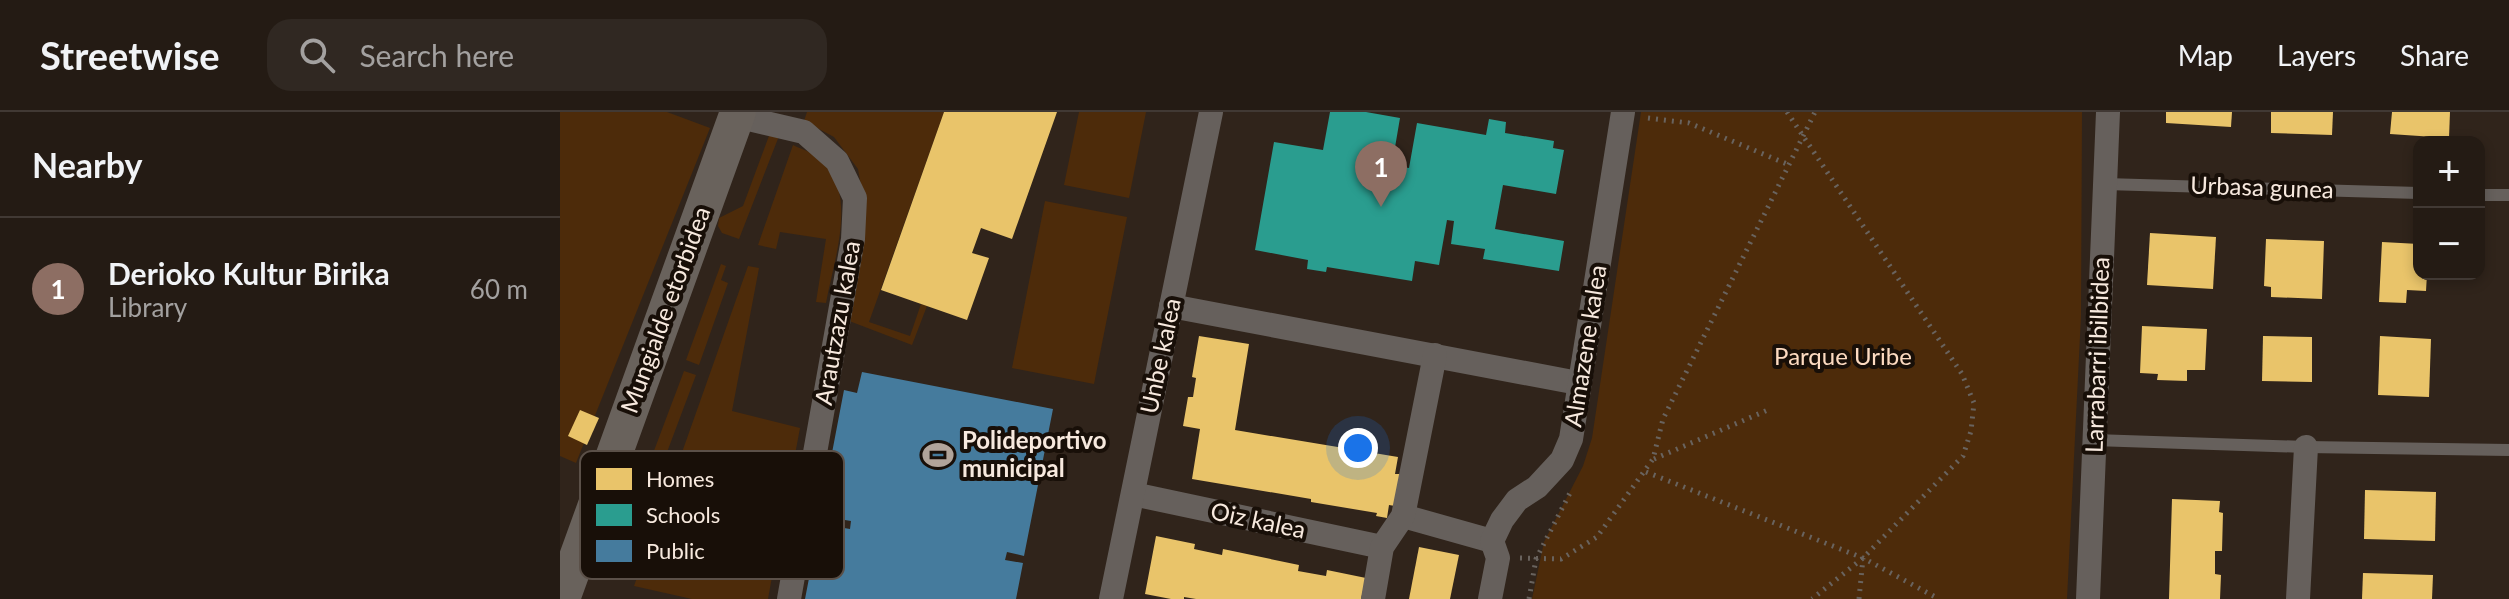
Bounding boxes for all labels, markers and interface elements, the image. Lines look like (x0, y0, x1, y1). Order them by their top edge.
search box (267, 19, 827, 91)
text: Streetwise (40, 32, 219, 78)
icon: search (295, 33, 339, 77)
text: Search here (359, 37, 514, 73)
text: Map (2178, 38, 2233, 72)
text: Layers (2277, 38, 2356, 72)
text: Share (2400, 38, 2469, 72)
map controls (2413, 136, 2485, 280)
button: + (2413, 136, 2485, 208)
pin: 1 (1355, 141, 1407, 207)
text: Nearby (32, 144, 143, 185)
street label: Urbasa gunea (2190, 170, 2334, 203)
street label: Mungialde etorbidea (614, 202, 715, 417)
button: − (2413, 208, 2485, 280)
street label: Arautzazu kalea (808, 238, 865, 407)
text: Derioko Kultur Birika (108, 255, 390, 291)
street label: Larrabarri ibilbidea (2079, 256, 2114, 453)
street label: Almazene kalea (1557, 263, 1612, 429)
text: 1 (50, 273, 66, 305)
text: 60 m (470, 273, 528, 305)
text: Library (108, 291, 187, 323)
street label: Unbe kalea (1133, 295, 1186, 416)
park label: Parque Uribe (1774, 341, 1912, 370)
place label: Polideportivo municipal (962, 425, 1106, 482)
your location (1338, 428, 1378, 468)
sports icon: Polideportivo municipal (921, 438, 955, 472)
legend (580, 451, 844, 579)
text: Homes (646, 465, 714, 492)
street label: Oiz kalea (1208, 495, 1308, 544)
text: Schools (646, 501, 720, 528)
text: Public (646, 537, 705, 564)

